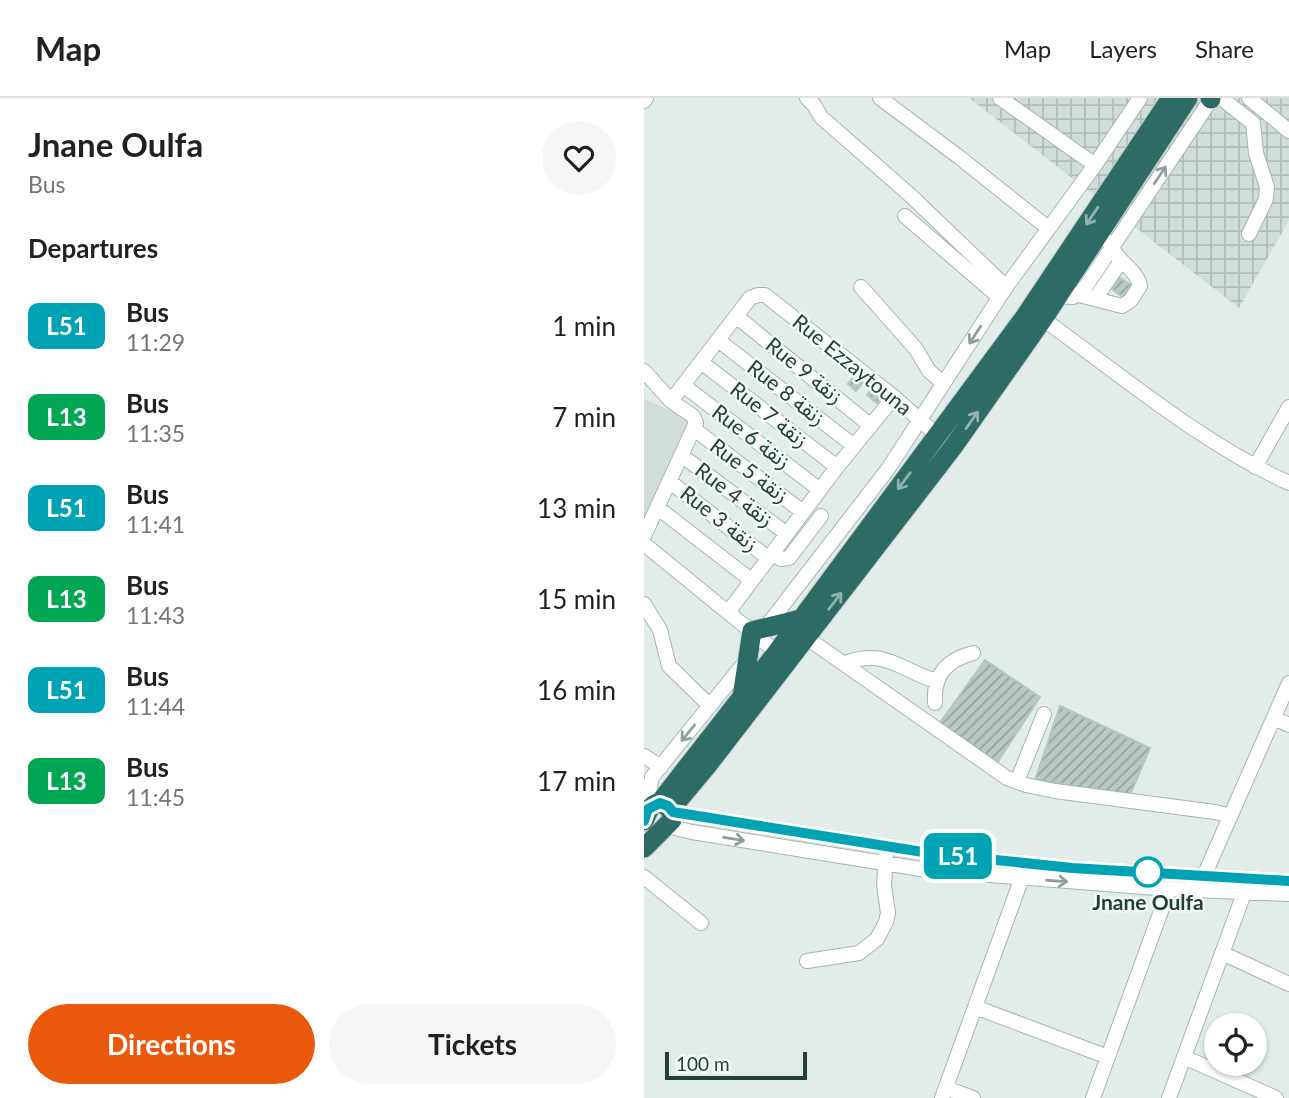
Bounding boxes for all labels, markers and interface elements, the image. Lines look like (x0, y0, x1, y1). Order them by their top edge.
text: Map (35, 28, 101, 68)
text: Map (1004, 34, 1051, 63)
text: Layers (1089, 34, 1157, 63)
text: Share (1195, 34, 1254, 63)
button: heart (542, 121, 616, 195)
text: Jnane Oulfa (28, 124, 203, 164)
one-way arrow (1152, 166, 1167, 185)
text: Bus (28, 170, 65, 198)
one-way arrow (1085, 206, 1099, 225)
text: Departures (28, 232, 158, 264)
text: Bus (126, 296, 169, 328)
street label: Rue Ezzaytouna (788, 308, 918, 420)
text: 1 min (552, 310, 616, 342)
text: L51 (46, 311, 87, 340)
one-way arrow (967, 325, 982, 344)
text: 11:29 (126, 328, 185, 356)
street label: Rue 9 زنقة (761, 331, 848, 409)
street label: Rue 8 زنقة (742, 354, 831, 431)
street label: Rue 7 زنقة (725, 376, 814, 453)
text: Bus (126, 387, 169, 419)
street label: Rue 6 زنقة (707, 398, 796, 474)
text: 7 min (552, 401, 616, 433)
text: L13 (46, 402, 87, 431)
one-way arrow (965, 411, 979, 430)
text: 11:35 (126, 419, 185, 447)
street label: Rue 5 زنقة (705, 432, 794, 508)
street label: Rue 4 زنقة (690, 456, 779, 532)
one-way arrow (897, 471, 912, 490)
text: Bus (126, 478, 169, 510)
street label: Rue 3 زنقة (675, 480, 764, 557)
text: 13 min (537, 492, 616, 524)
text: L51 (46, 493, 87, 522)
text: 11:41 (126, 510, 185, 538)
text: Bus (126, 569, 169, 601)
text: 15 min (537, 583, 616, 615)
text: L13 (46, 584, 87, 613)
one-way arrow (827, 593, 842, 611)
text: 11:43 (126, 601, 185, 629)
text: Bus (126, 660, 169, 692)
text: 16 min (537, 674, 616, 706)
text: L51 (46, 675, 87, 704)
text: 11:44 (126, 692, 185, 720)
one-way arrow (681, 723, 696, 742)
text: Bus (126, 751, 169, 783)
text: 17 min (537, 765, 616, 797)
text: L13 (46, 766, 87, 795)
text: 11:45 (126, 783, 185, 811)
one-way arrow (722, 833, 745, 846)
line badge: L51 (918, 833, 998, 879)
text: L51 (938, 841, 978, 870)
marker: Jnane Oulfa (1133, 857, 1163, 887)
one-way arrow (1045, 875, 1068, 888)
place label: Jnane Oulfa (1092, 889, 1204, 914)
button: Directions (28, 1004, 315, 1084)
button: Tickets (329, 1004, 616, 1084)
map controls (1204, 1013, 1267, 1076)
button: locate (1204, 1013, 1267, 1076)
scale bar (665, 1049, 807, 1081)
text: 100 m (676, 1052, 730, 1075)

